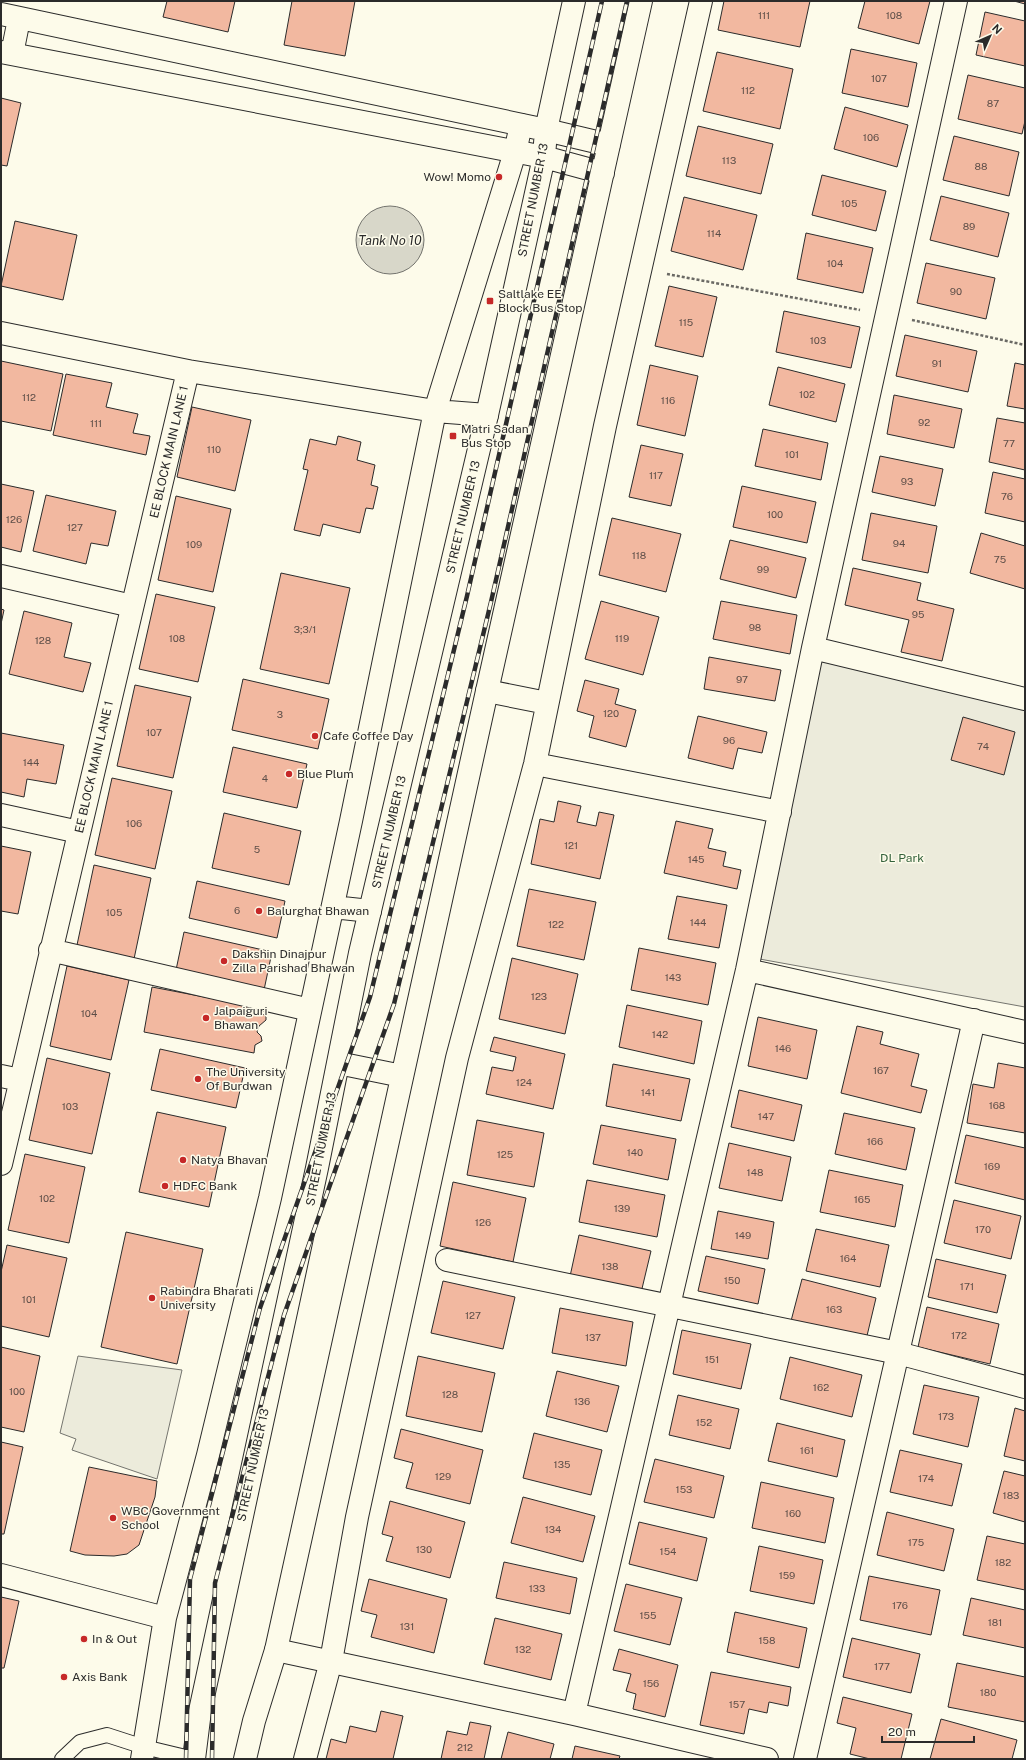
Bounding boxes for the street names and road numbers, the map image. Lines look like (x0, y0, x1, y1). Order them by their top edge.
street label: STREET NUMBER 13 (515, 142, 551, 258)
street label: EE BLOCK MAIN LANE 1 (147, 385, 191, 519)
street label: STREET NUMBER 13 (443, 459, 483, 575)
street label: EE BLOCK MAIN LANE 1 (72, 700, 116, 834)
street label: STREET NUMBER 13 (369, 774, 409, 890)
street label: STREET NUMBER 13 (303, 1091, 339, 1207)
street label: STREET NUMBER 13 (234, 1407, 272, 1523)

